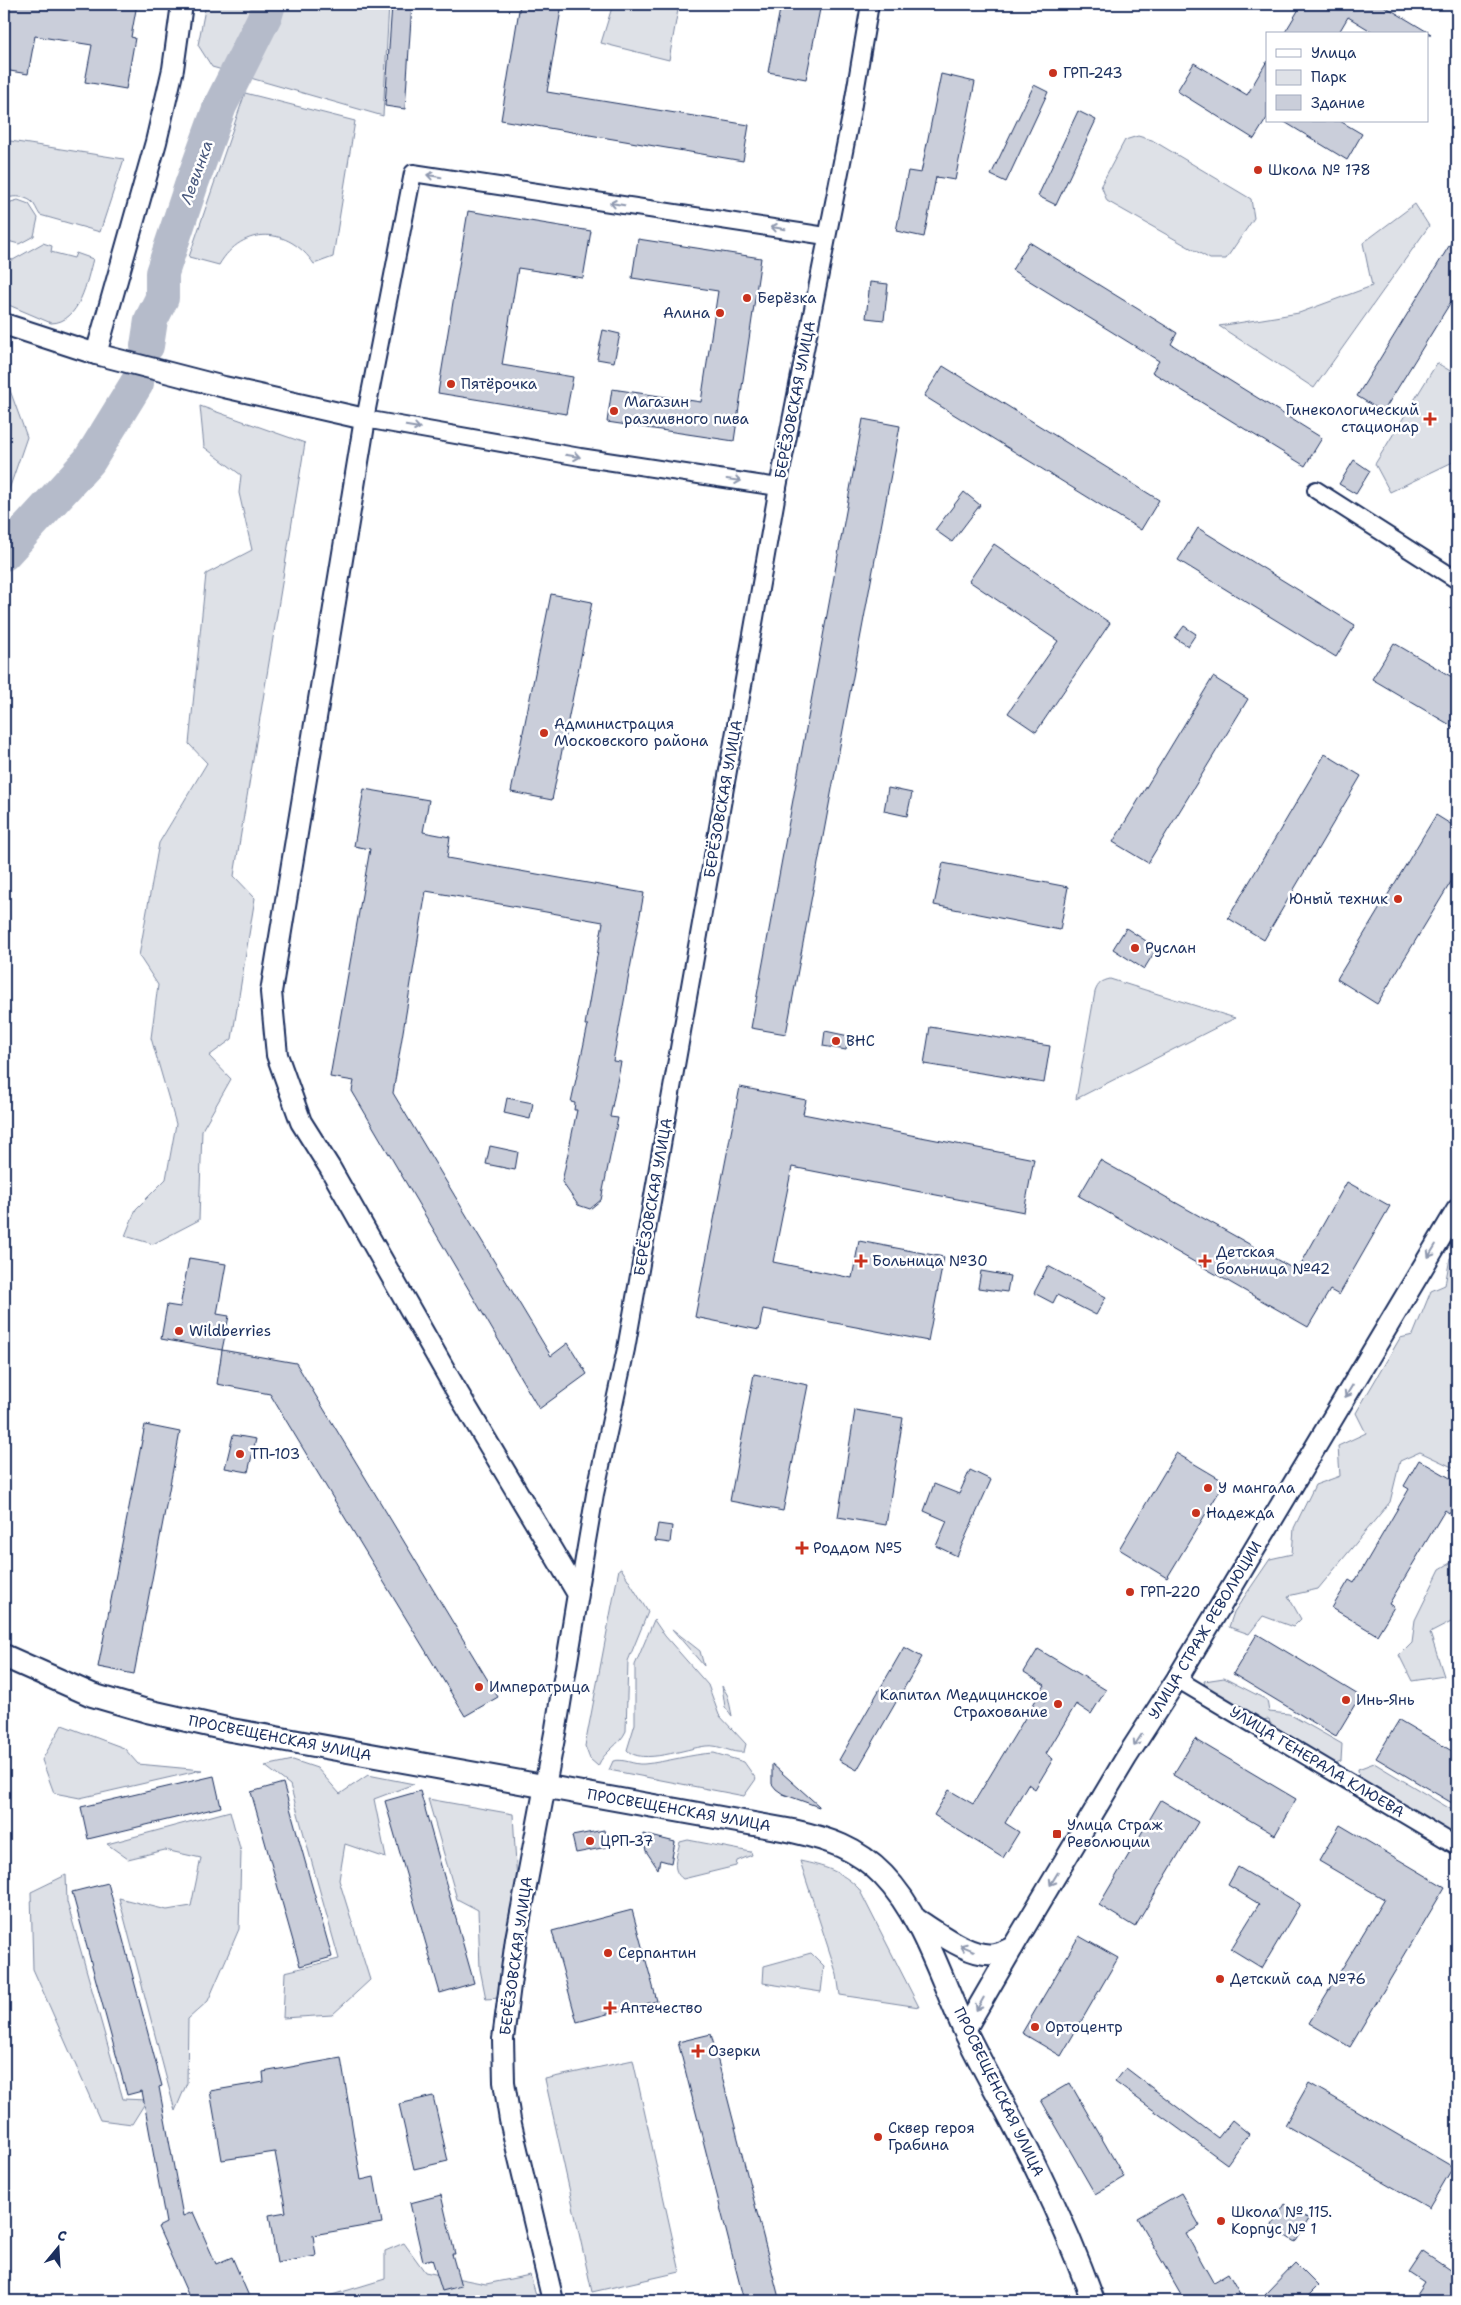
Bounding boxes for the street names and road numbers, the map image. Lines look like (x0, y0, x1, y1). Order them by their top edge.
street label: БЕРЁЗОВСКАЯ УЛИЦА (770, 319, 820, 481)
street label: БЕРЁЗОВСКАЯ УЛИЦА (699, 718, 747, 880)
street label: БЕРЁЗОВСКАЯ УЛИЦА (629, 1116, 677, 1278)
street label: УЛИЦА СТРАЖ РЕВОЛЮЦИИ (1144, 1537, 1266, 1723)
street label: УЛИЦА ГЕНЕРАЛА КЛЮЕВА (1226, 1702, 1408, 1822)
street label: ПРОСВЕЩЕНСКАЯ УЛИЦА (187, 1710, 373, 1766)
street label: ПРОСВЕЩЕНСКАЯ УЛИЦА (586, 1784, 772, 1836)
street label: БЕРЁЗОВСКАЯ УЛИЦА (495, 1875, 537, 2037)
street label: ПРОСВЕЩЕНСКАЯ УЛИЦА (949, 2004, 1049, 2180)

